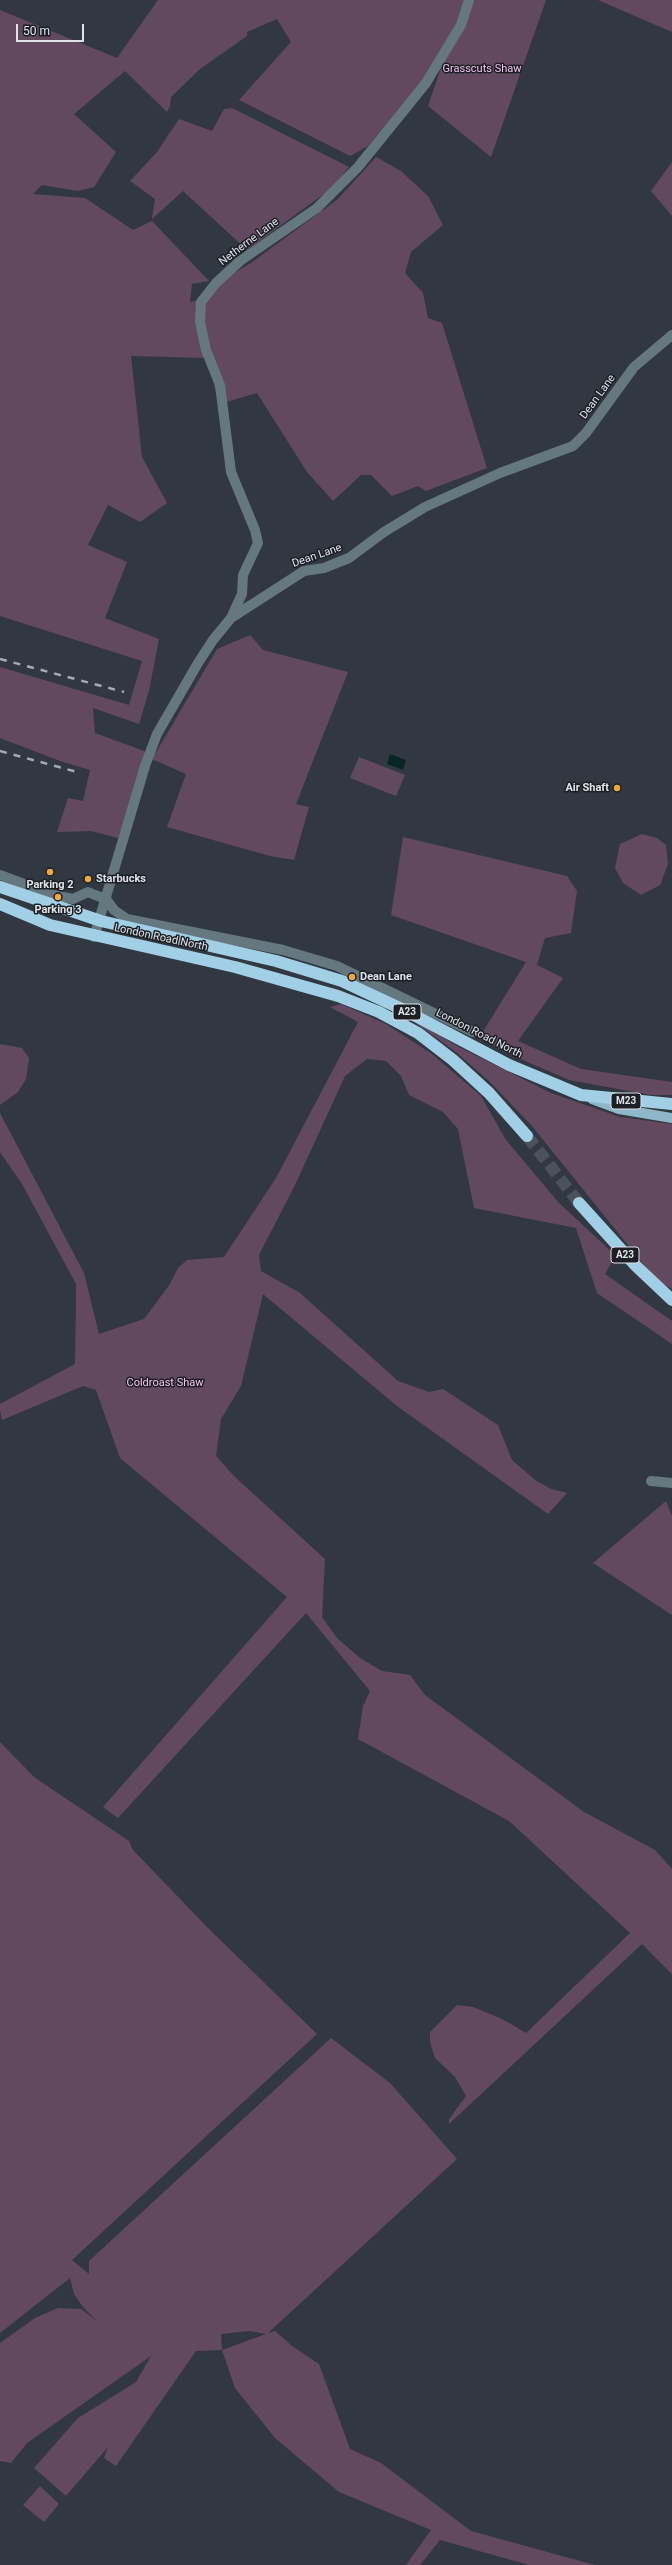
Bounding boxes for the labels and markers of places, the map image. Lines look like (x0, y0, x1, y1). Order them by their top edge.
place label: Air Shaft (565, 781, 609, 795)
marker: Air Shaft (612, 783, 622, 793)
marker: Parking 2 (45, 867, 55, 877)
place label: Starbucks (96, 872, 146, 886)
marker: Starbucks (83, 874, 93, 884)
place label: Parking 2 (26, 878, 74, 892)
marker: Parking 3 (53, 892, 63, 902)
place label: Parking 3 (34, 903, 82, 917)
place label: Dean Lane (360, 970, 412, 984)
marker: Dean Lane (347, 972, 357, 982)

